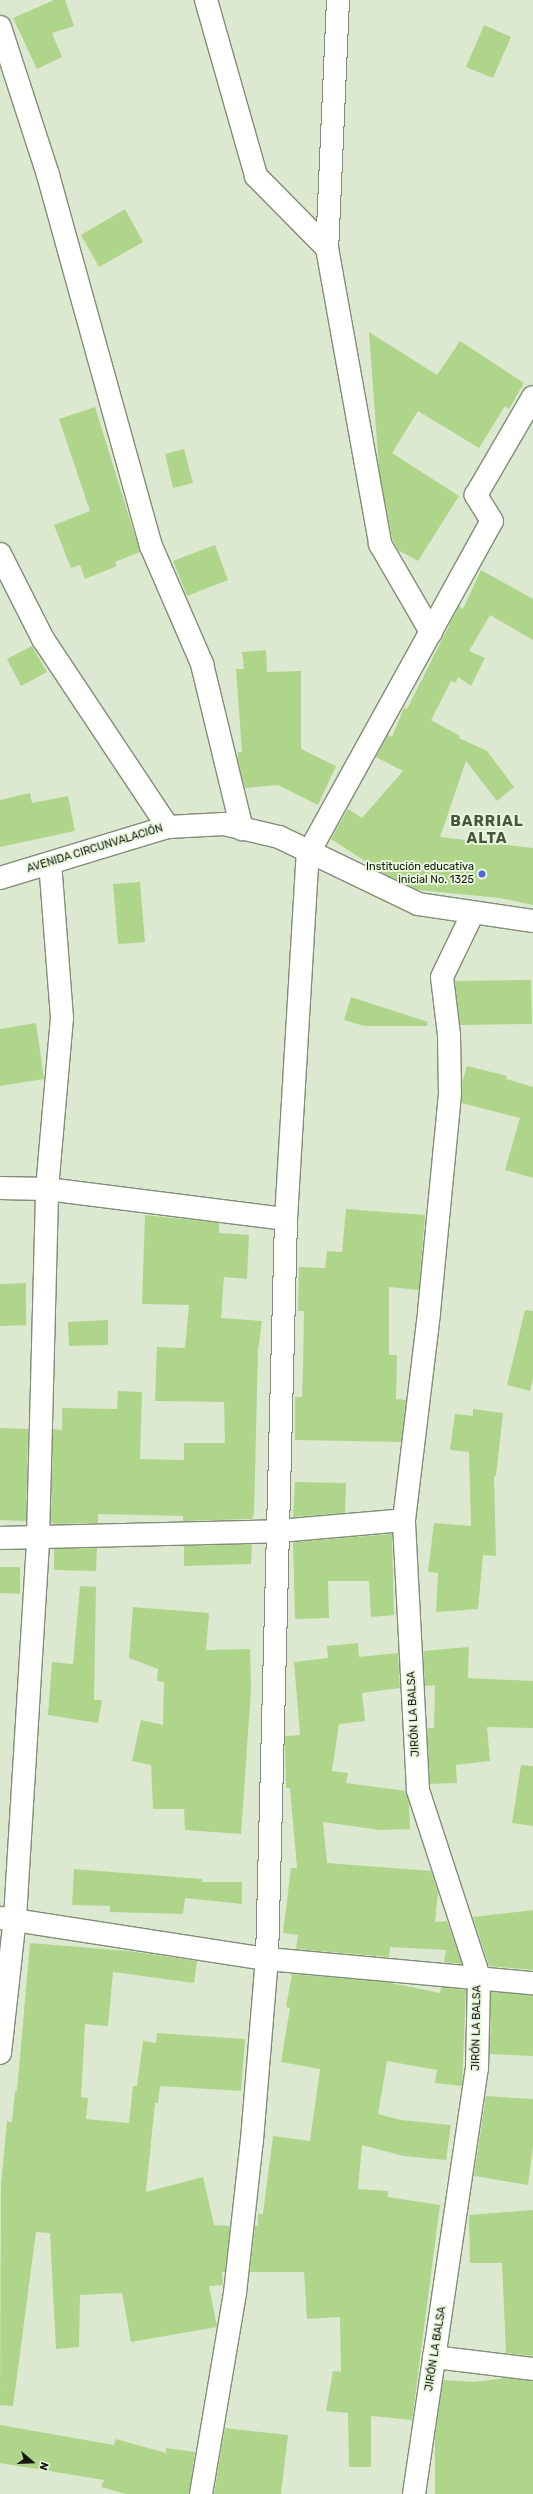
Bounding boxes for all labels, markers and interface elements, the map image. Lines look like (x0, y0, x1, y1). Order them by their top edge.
district label: BARRIAL ALTA (450, 812, 524, 847)
street label: AVENIDA CIRCUNVALACIÓN (25, 822, 165, 876)
place label: Institución educativa inicial No. 1325 (366, 861, 474, 887)
marker: Institución educativa inicial No. 1325 (477, 869, 487, 879)
street label: JIRÓN LA BALSA (405, 1671, 423, 1757)
street label: JIRÓN LA BALSA (470, 1985, 484, 2071)
street label: JIRÓN LA BALSA (423, 2305, 449, 2393)
north arrow (12, 2442, 52, 2482)
text: N (36, 2460, 51, 2472)

